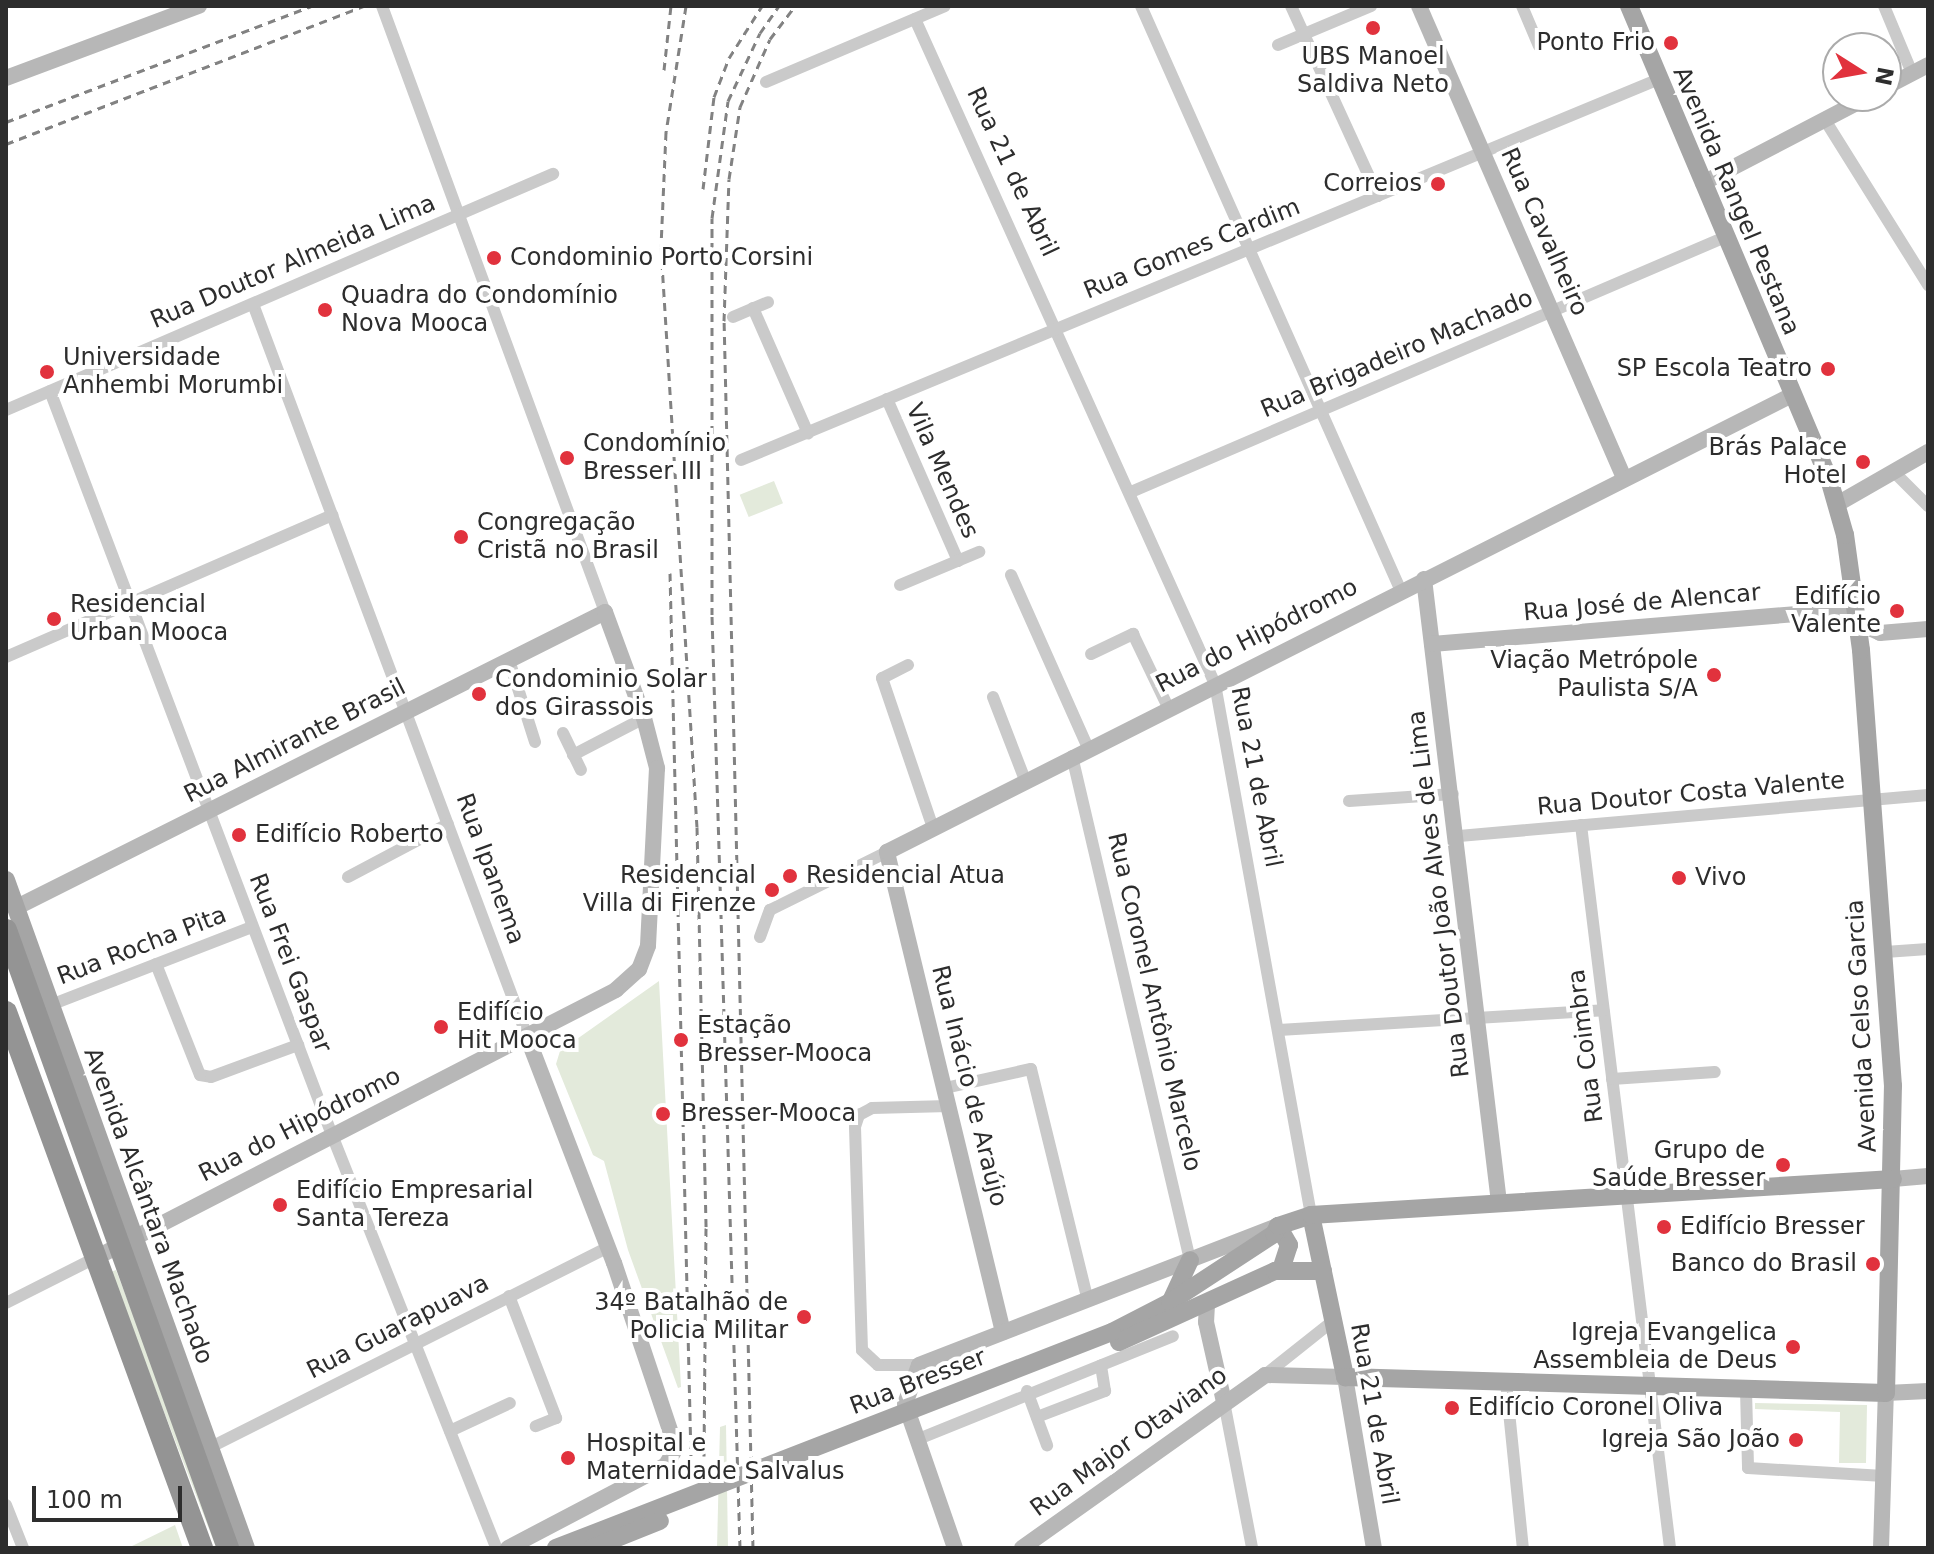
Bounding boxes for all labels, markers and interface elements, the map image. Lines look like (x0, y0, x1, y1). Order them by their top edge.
marker: UBS Manoel Saldiva Neto (1362, 17, 1384, 39)
place label: Ponto Frio (1536, 29, 1655, 57)
north arrow (1822, 32, 1902, 112)
marker: Ponto Frio (1662, 34, 1680, 52)
place label: UBS Manoel Saldiva Neto (1297, 43, 1449, 99)
street label: Avenida Rangel Pestana (1666, 62, 1806, 340)
text: N (1870, 65, 1898, 88)
street label: Rua 21 de Abril (960, 83, 1064, 261)
street label: Rua Cavalheiro (1494, 144, 1594, 320)
place label: Correios (1323, 170, 1422, 198)
marker: Correios (1429, 175, 1447, 193)
street label: Rua Doutor Almeida Lima (146, 189, 440, 335)
street label: Rua Gomes Cardim (1080, 192, 1304, 306)
place label: Condominio Porto Corsini (510, 244, 813, 272)
marker: Condominio Porto Corsini (485, 249, 503, 267)
place label: Quadra do Condomínio Nova Mooca (341, 282, 618, 338)
street label: Rua Brigadeiro Machado (1257, 284, 1537, 424)
marker: Quadra do Condomínio Nova Mooca (316, 301, 334, 319)
place label: Universidade Anhembi Morumbi (63, 344, 283, 400)
place label: SP Escola Teatro (1617, 355, 1812, 383)
marker: SP Escola Teatro (1819, 360, 1837, 378)
marker: Universidade Anhembi Morumbi (38, 363, 56, 381)
street label: Vila Mendes (899, 399, 985, 543)
place label: Condomínio Bresser III (583, 430, 726, 486)
place label: Brás Palace Hotel (1708, 434, 1847, 490)
marker: Condomínio Bresser III (558, 449, 576, 467)
marker: Brás Palace Hotel (1854, 453, 1872, 471)
place label: Congregação Cristã no Brasil (477, 509, 659, 565)
marker: Congregação Cristã no Brasil (452, 528, 470, 546)
street label: Rua do Hipódromo (1151, 573, 1363, 699)
street label: Rua José de Alencar (1522, 578, 1762, 628)
place label: Edifício Valente (1791, 583, 1881, 639)
place label: Residencial Urban Mooca (70, 591, 228, 647)
marker: Edifício Valente (1888, 602, 1906, 620)
marker: Residencial Urban Mooca (45, 610, 63, 628)
place label: Viação Metrópole Paulista S/A (1490, 647, 1698, 703)
place label: Condominio Solar dos Girassois (495, 666, 707, 722)
marker: Viação Metrópole Paulista S/A (1705, 666, 1723, 684)
street label: Rua Almirante Brasil (179, 673, 411, 809)
street label: Rua 21 de Abril (1224, 684, 1288, 870)
marker: Condominio Solar dos Girassois (470, 685, 488, 703)
street label: Rua Doutor João Alves de Lima (1402, 709, 1476, 1079)
street label: Rua Doutor Costa Valente (1536, 766, 1846, 822)
street label: Rua Ipanema (449, 790, 531, 948)
place label: Edifício Roberto (255, 821, 444, 849)
marker: Edifício Roberto (230, 826, 248, 844)
street label: Rua Coronel Antônio Marcelo (1101, 830, 1207, 1174)
place label: Residencial Villa di Firenze (583, 862, 756, 918)
place label: Residencial Atua (806, 862, 1005, 890)
place label: Vivo (1695, 864, 1746, 892)
marker: Residencial Atua (781, 867, 799, 885)
marker: Vivo (1670, 869, 1688, 887)
street label: Rua Frei Gaspar (243, 870, 337, 1056)
marker: Residencial Villa di Firenze (763, 881, 781, 899)
street label: Avenida Celso Garcia (1841, 899, 1883, 1153)
street label: Rua Rocha Pita (53, 901, 231, 991)
street label: Rua Inácio de Araújo (925, 962, 1013, 1210)
street label: Rua Coimbra (1562, 968, 1610, 1124)
place label: Edifício Hit Mooca (457, 999, 577, 1055)
place label: Estação Bresser-Mooca (697, 1012, 872, 1068)
marker: Edifício Hit Mooca (432, 1018, 450, 1036)
marker: Estação Bresser-Mooca (672, 1031, 690, 1049)
street label: Avenida Alcântara Machado (77, 1044, 219, 1368)
street label: Rua do Hipódromo (194, 1062, 406, 1188)
place label: Bresser-Mooca (681, 1100, 856, 1128)
marker: Bresser-Mooca (652, 1103, 674, 1125)
place label: Grupo de Saúde Bresser (1592, 1137, 1765, 1193)
marker: Grupo de Saúde Bresser (1772, 1154, 1794, 1176)
place label: Edifício Empresarial Santa Tereza (296, 1177, 533, 1233)
marker: Edifício Empresarial Santa Tereza (271, 1196, 289, 1214)
place label: Edifício Bresser (1680, 1213, 1865, 1241)
marker: Edifício Bresser (1655, 1218, 1673, 1236)
place label: Banco do Brasil (1671, 1250, 1857, 1278)
marker: Banco do Brasil (1864, 1255, 1882, 1273)
street label: Rua Guarapuava (302, 1269, 494, 1385)
place label: 34º Batalhão de Policia Militar (594, 1289, 788, 1345)
marker: 34º Batalhão de Policia Militar (795, 1308, 813, 1326)
place label: Igreja Evangelica Assembleia de Deus (1533, 1319, 1777, 1375)
street label: Rua 21 de Abril (1344, 1321, 1404, 1507)
marker: Igreja Evangelica Assembleia de Deus (1784, 1338, 1802, 1356)
street label: Rua Bresser (846, 1343, 990, 1421)
street label: Rua Major Otaviano (1025, 1361, 1233, 1523)
place label: Edifício Coronel Oliva (1468, 1394, 1723, 1422)
marker: Edifício Coronel Oliva (1443, 1399, 1461, 1417)
place label: Igreja São João (1601, 1426, 1780, 1454)
place label: Hospital e Maternidade Salvalus (586, 1430, 844, 1486)
marker: Igreja São João (1787, 1431, 1805, 1449)
marker: Hospital e Maternidade Salvalus (557, 1447, 579, 1469)
scale bar (36, 1470, 186, 1520)
text: 100 m (46, 1486, 123, 1514)

